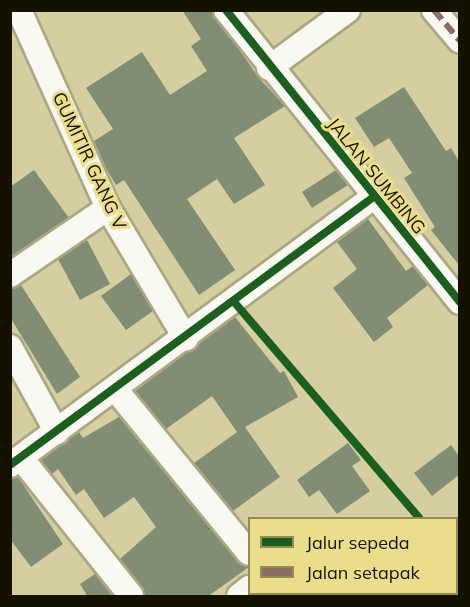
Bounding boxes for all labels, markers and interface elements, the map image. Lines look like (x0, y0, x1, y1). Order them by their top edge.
street label: GUMITIR GANG V (48, 89, 130, 233)
street label: JALAN SUMBING (323, 114, 429, 238)
legend (248, 517, 458, 595)
text: Jalur sepeda (306, 531, 410, 554)
text: Jalan setapak (306, 561, 420, 584)

